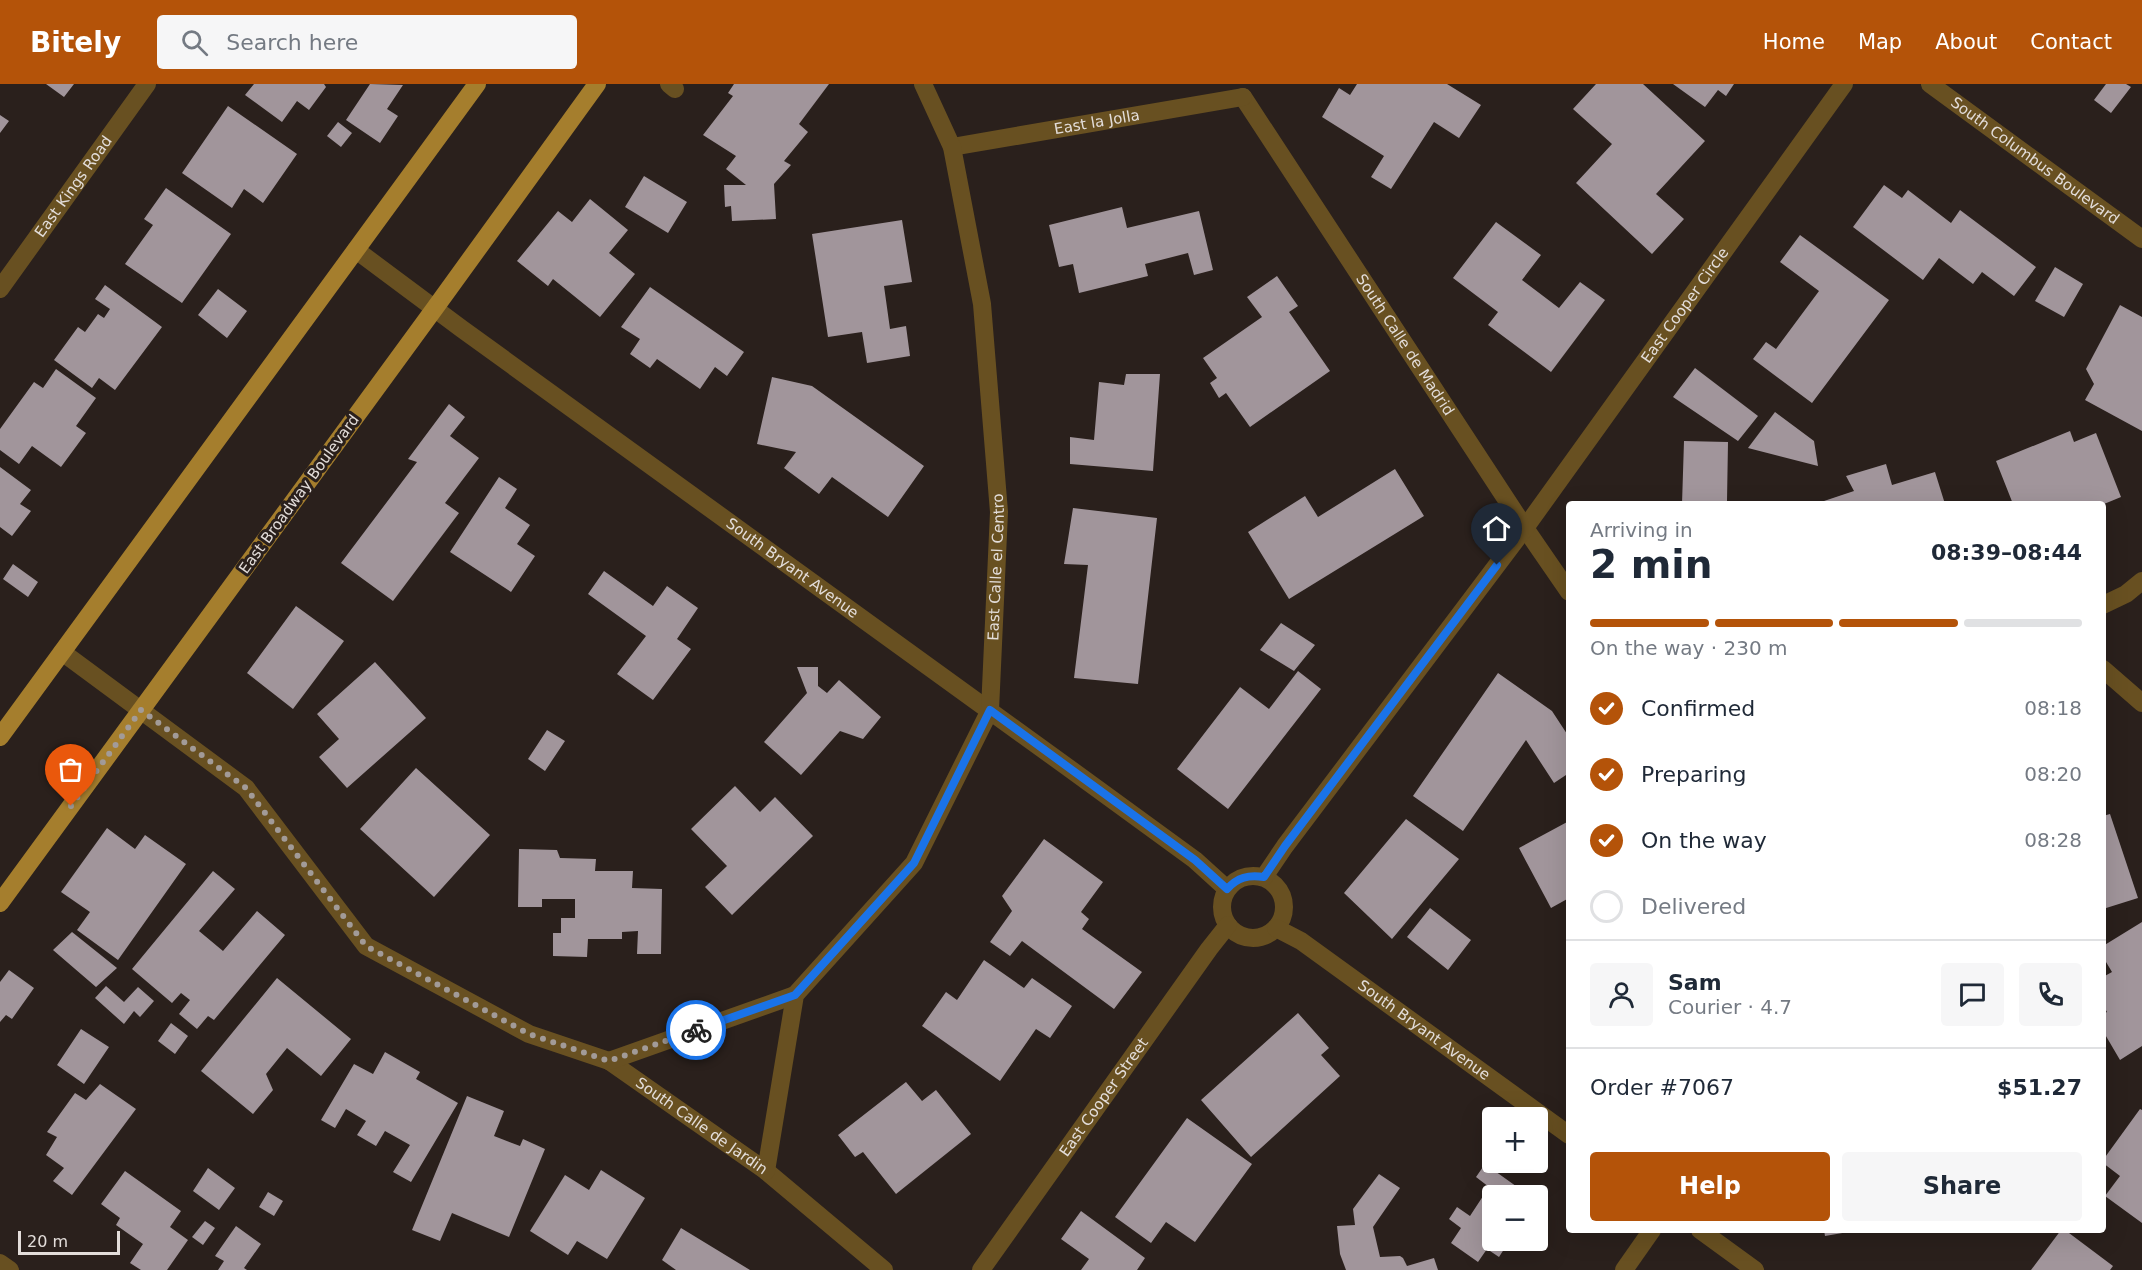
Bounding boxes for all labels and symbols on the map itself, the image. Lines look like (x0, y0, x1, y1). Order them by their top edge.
street label: South Columbus Boulevard (1947, 93, 2123, 228)
street label: East la Jolla (1053, 106, 1141, 138)
street label: East Kings Road (31, 132, 116, 241)
street label: East Cooper Circle (1637, 244, 1733, 367)
street label: South Calle de Madrid (1352, 270, 1458, 419)
street label: East Broadway Boulevard (235, 411, 363, 577)
street label: East Calle el Centro (984, 493, 1008, 641)
pin (1471, 503, 1522, 565)
street label: South Bryant Avenue (723, 514, 862, 622)
pin (45, 744, 96, 806)
street label: South Bryant Avenue (1354, 976, 1494, 1084)
courier (666, 1000, 726, 1060)
street label: East Cooper Street (1055, 1034, 1152, 1160)
street label: South Calle de Jardin (632, 1074, 771, 1178)
scale bar (18, 1228, 120, 1256)

